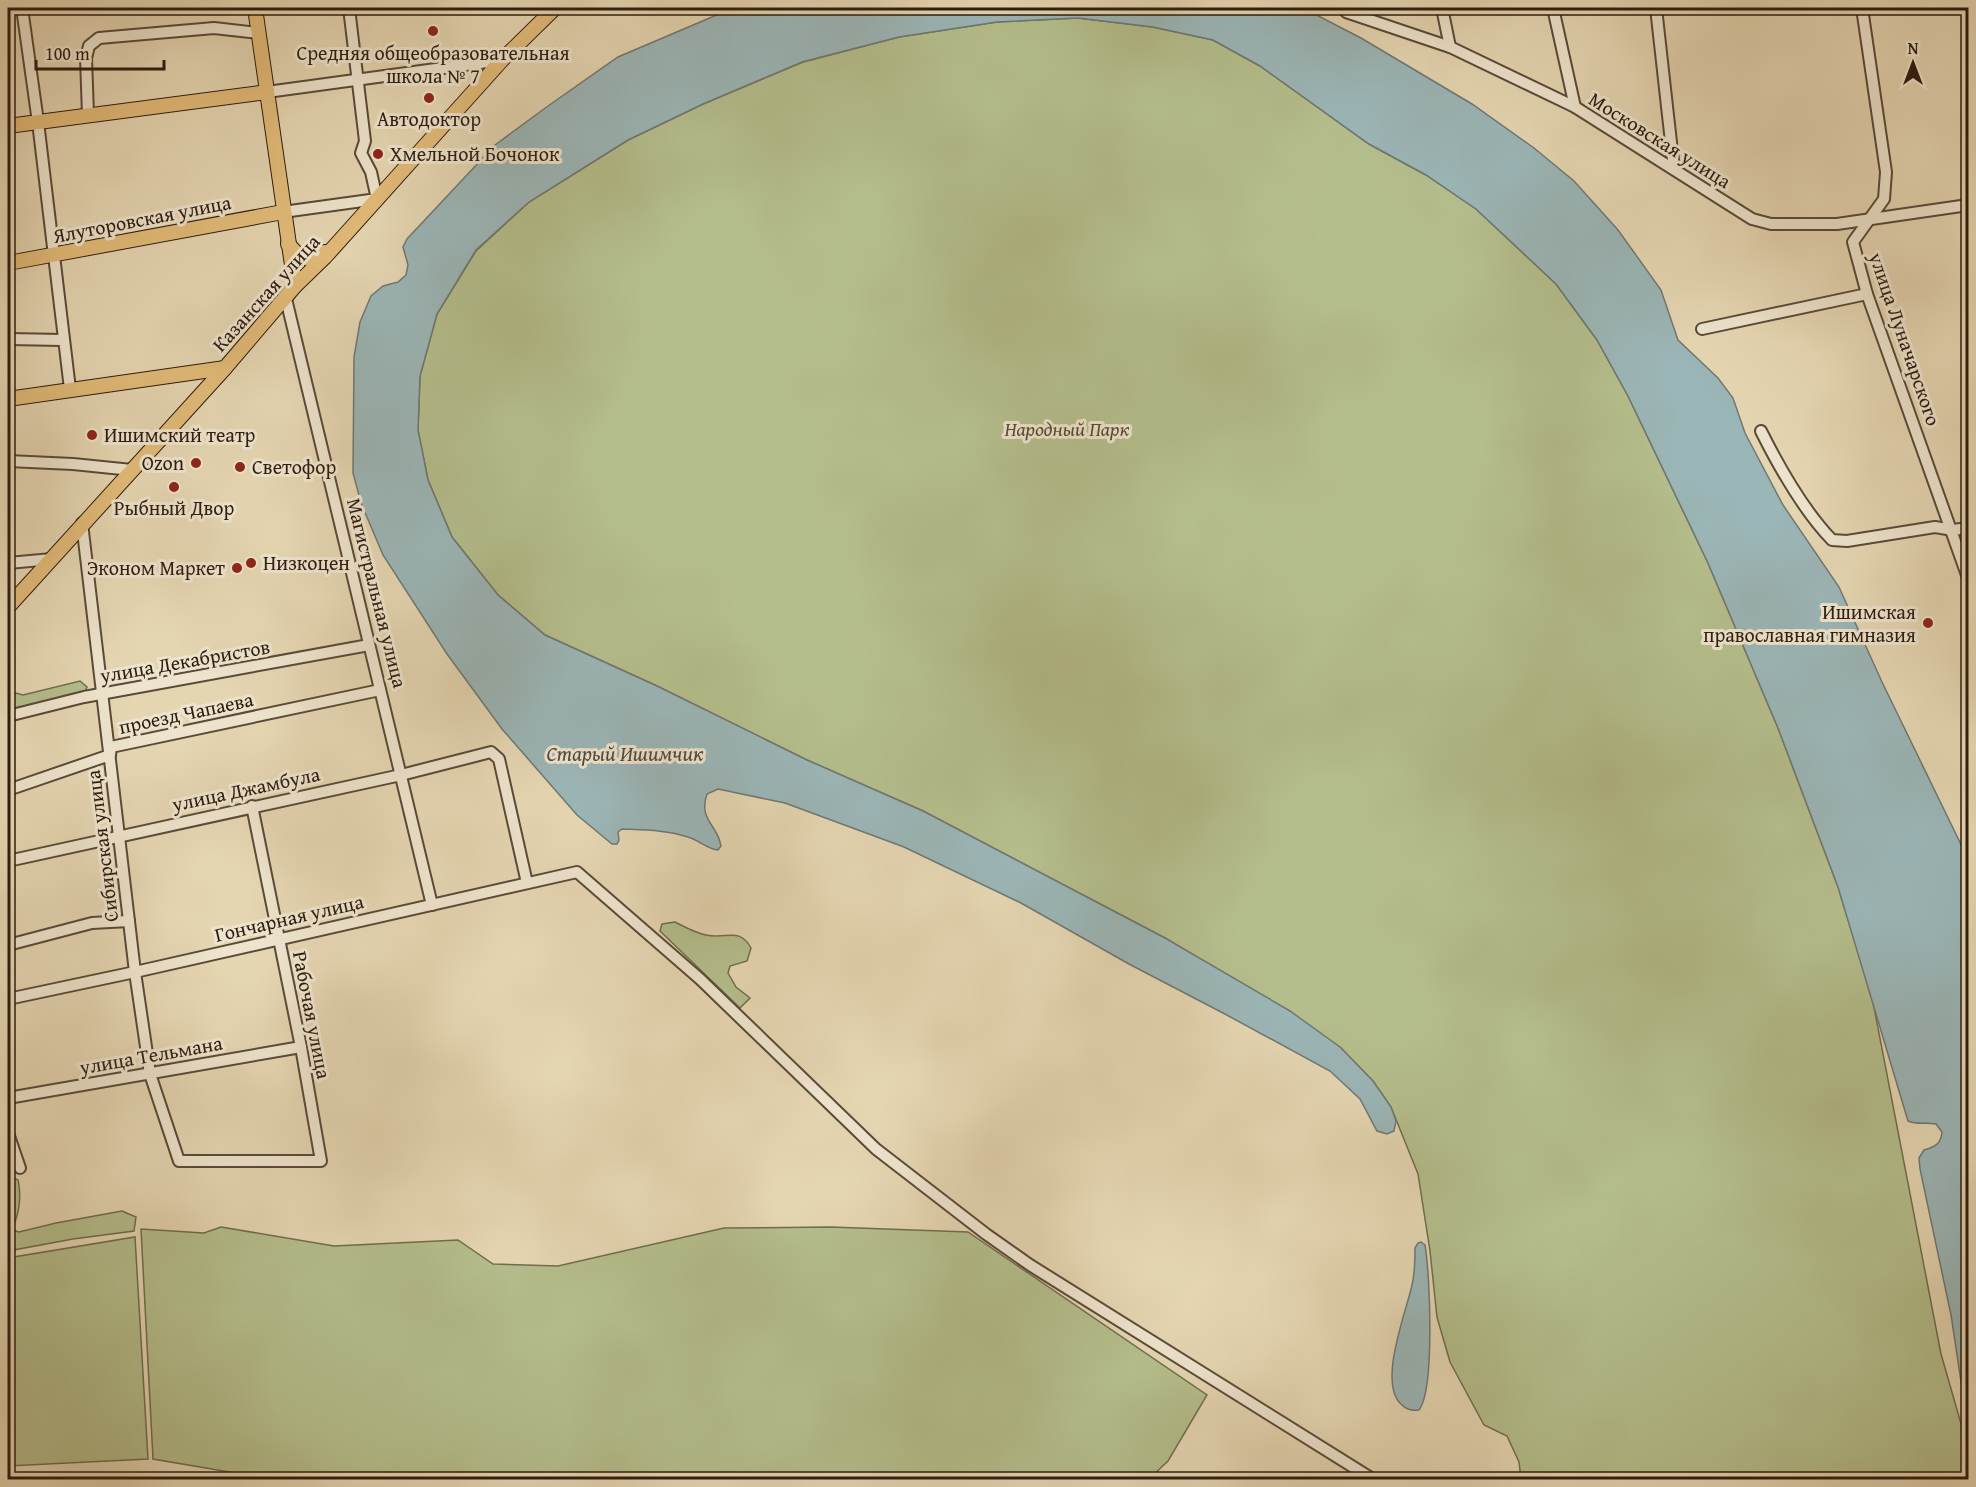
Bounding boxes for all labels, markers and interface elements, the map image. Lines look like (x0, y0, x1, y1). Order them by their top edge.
marker: Средняя общеобразовательная школа № 7 (426, 24, 440, 38)
scale bar (36, 33, 164, 71)
north arrow (1883, 33, 1943, 93)
text: N (1908, 36, 1919, 60)
place label: Средняя общеобразовательная школа № 7 (296, 38, 570, 90)
text: 100 m (45, 40, 90, 67)
street label: Московская улица (1584, 84, 1737, 195)
marker: Автодоктор (422, 91, 436, 105)
place label: Автодоктор (377, 104, 481, 133)
place label: Хмельной Бочонок (390, 139, 560, 168)
marker: Хмельной Бочонок (371, 147, 385, 161)
street label: Ялуторовская улица (49, 187, 234, 250)
street label: Казанская улица (205, 227, 327, 358)
street label: улица Луначарского (1862, 247, 1949, 429)
park label: Народный Парк (1004, 414, 1130, 443)
place label: Ишимский театр (104, 420, 256, 449)
marker: Ишимский театр (85, 428, 99, 442)
place label: Ozon (142, 448, 184, 477)
place label: Светофор (252, 452, 336, 481)
marker: Ozon (189, 456, 203, 470)
marker: Светофор (233, 460, 247, 474)
marker: Рыбный Двор (167, 480, 181, 494)
place label: Рыбный Двор (114, 493, 234, 522)
street label: Магистральная улица (340, 495, 415, 691)
place label: Низкоцен (263, 548, 350, 577)
place label: Эконом Маркет (87, 553, 225, 582)
marker: Низкоцен (244, 556, 258, 570)
marker: Эконом Маркет (230, 561, 244, 575)
place label: Ишимская православная гимназия (1703, 597, 1916, 649)
marker: Ишимская православная гимназия (1921, 616, 1935, 630)
street label: улица Декабристов (97, 631, 272, 690)
street label: проезд Чапаева (116, 684, 256, 741)
water label: Старый Ишимчик (546, 738, 704, 769)
street label: улица Джамбула (168, 759, 323, 819)
street label: Сибирская улица (78, 768, 125, 924)
street label: Гончарная улица (211, 886, 367, 949)
street label: Рабочая улица (286, 949, 339, 1082)
street label: улица Тельмана (76, 1028, 225, 1081)

